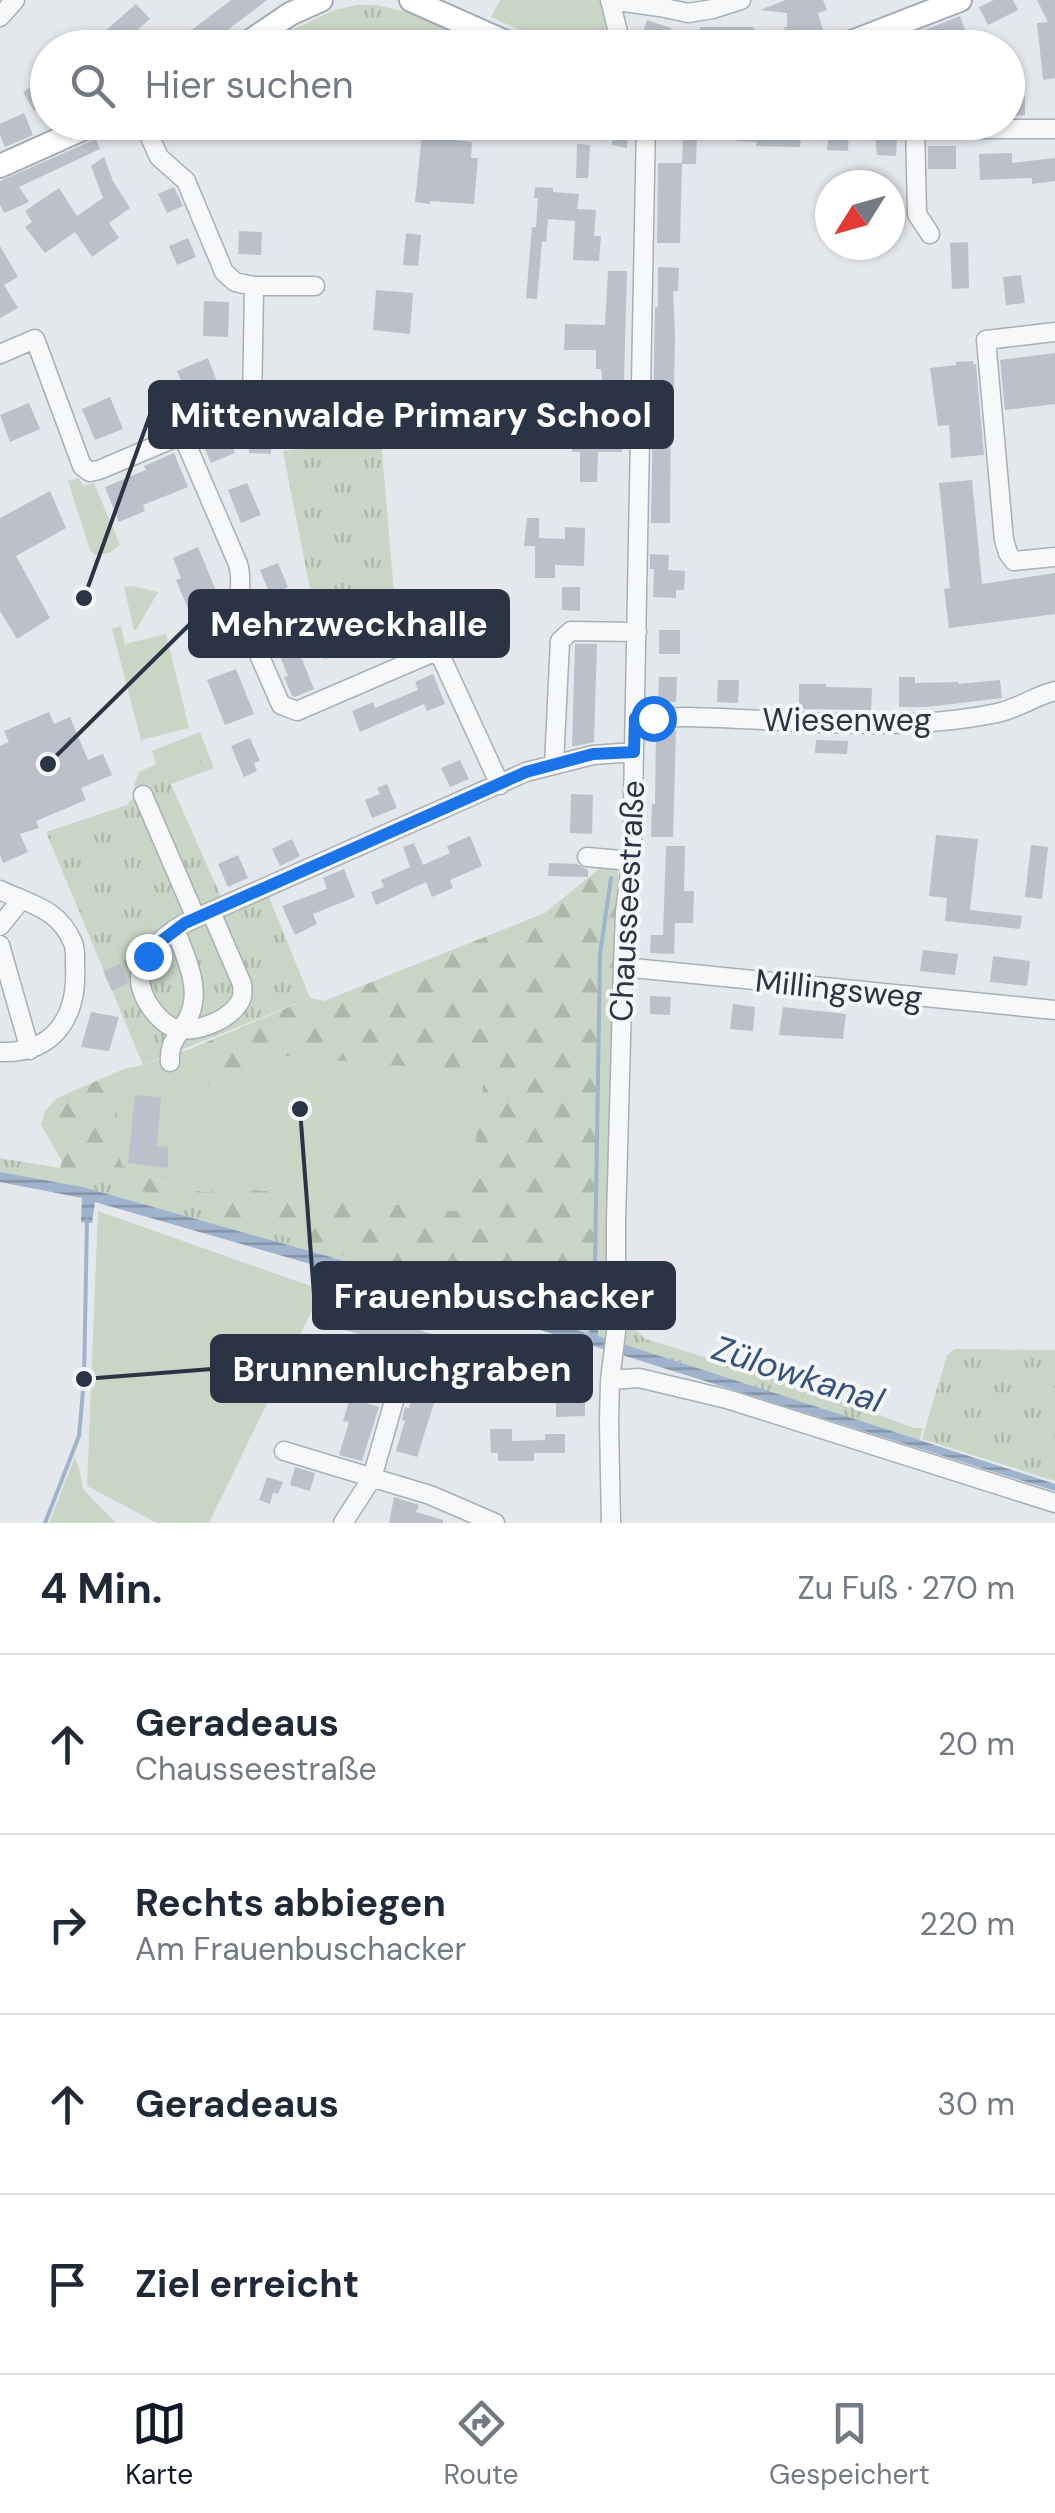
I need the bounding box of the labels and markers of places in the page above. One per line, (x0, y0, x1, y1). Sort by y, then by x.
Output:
callout: Mittenwalde Primary School (150, 382, 672, 447)
callout: Mehrzweckhalle (190, 591, 508, 656)
callout: Frauenbuschacker (314, 1263, 674, 1328)
callout: Brunnenluchgraben (212, 1336, 591, 1401)

